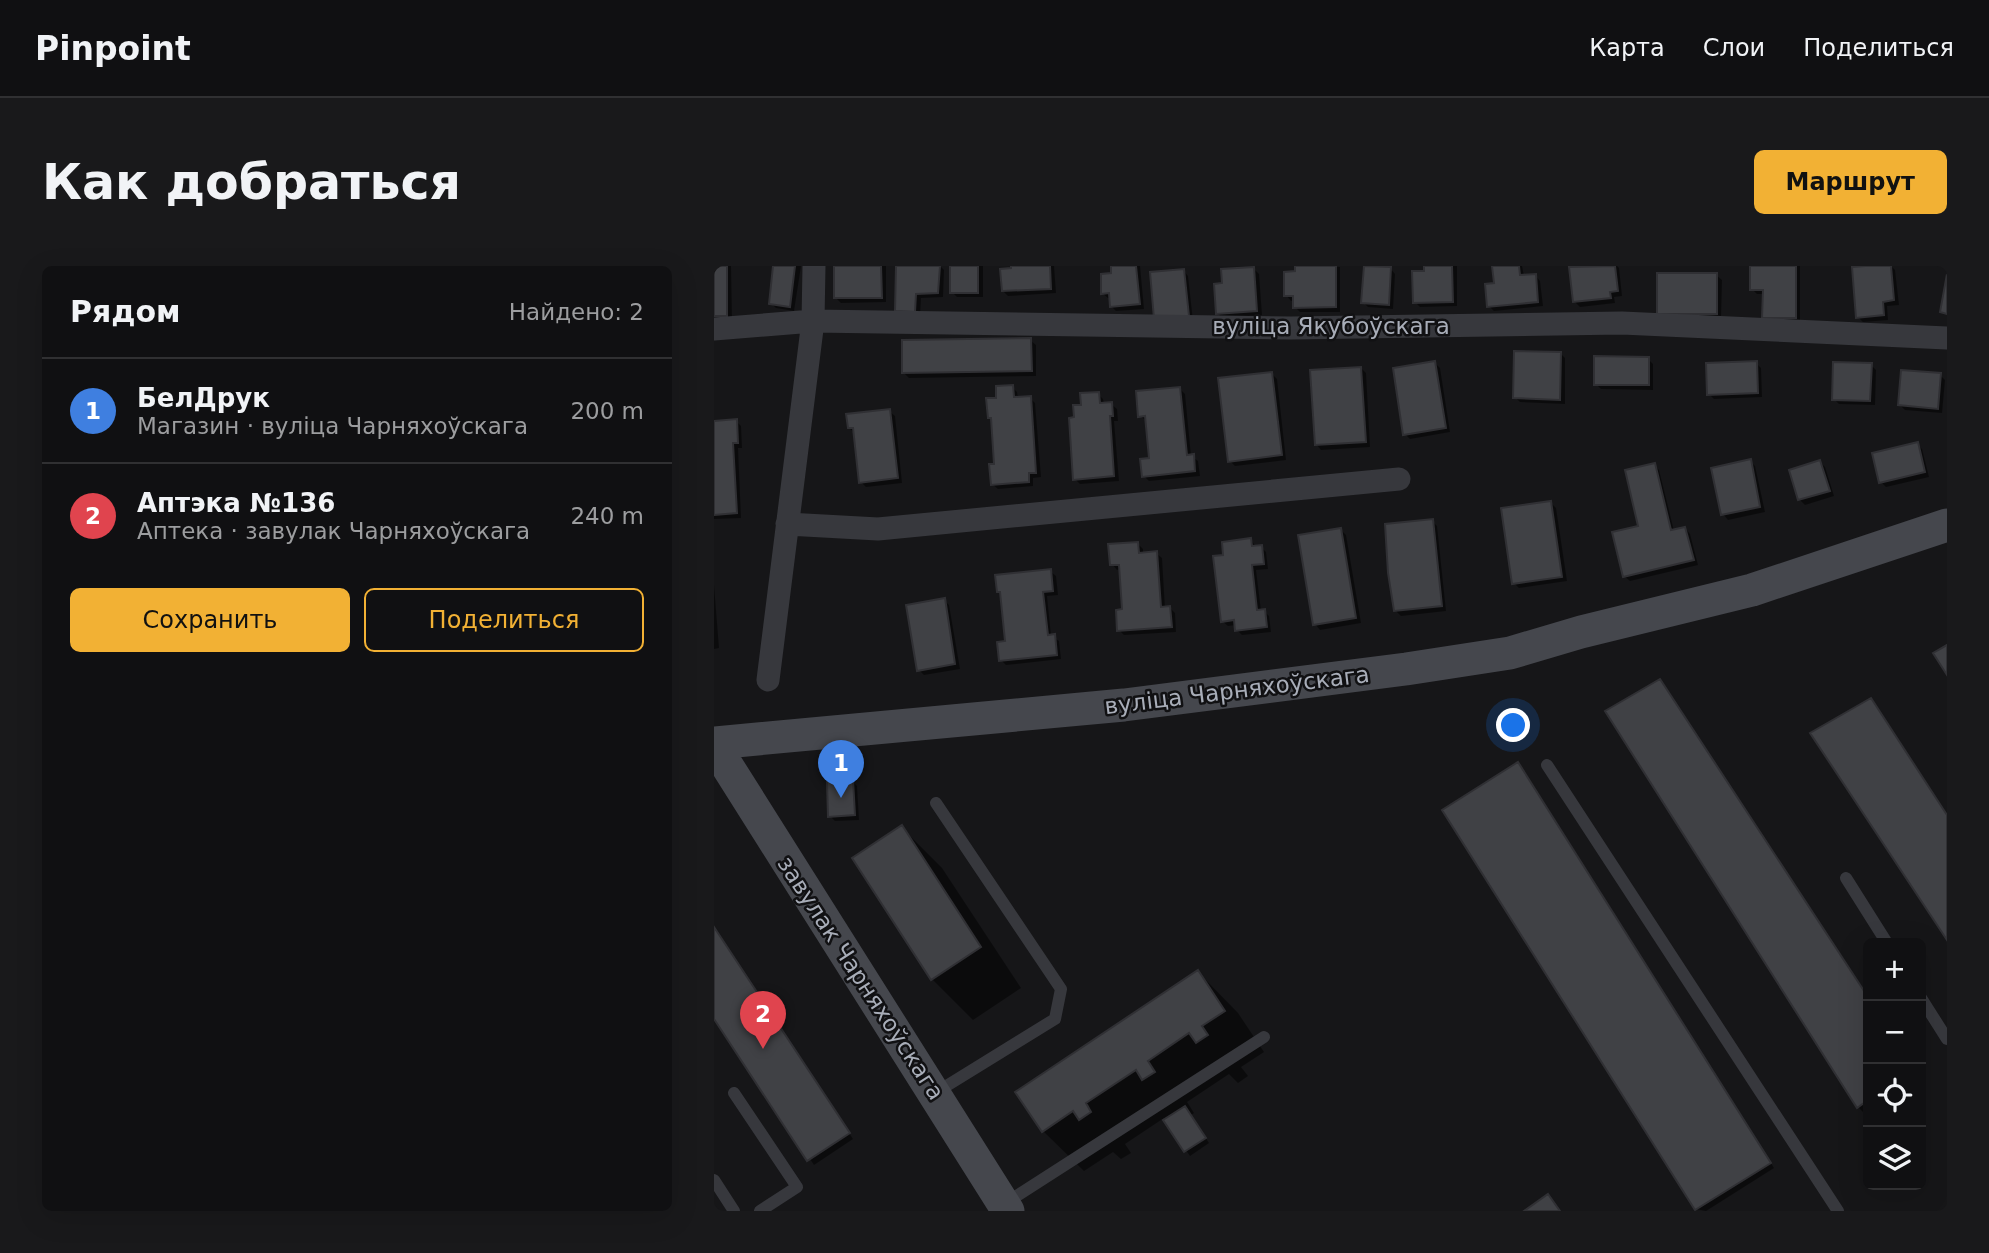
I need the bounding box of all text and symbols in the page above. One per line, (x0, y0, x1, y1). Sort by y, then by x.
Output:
text: Pinpoint (35, 29, 191, 68)
text: Карта (1589, 34, 1665, 62)
text: Слои (1703, 34, 1765, 62)
text: Поделиться (1803, 34, 1954, 62)
button: Маршрут (1754, 150, 1947, 214)
text: Как добраться (42, 154, 461, 211)
text: Рядом (70, 294, 181, 329)
text: Найдено: 2 (509, 299, 644, 325)
street label: вуліца Якубоўскага (1212, 313, 1450, 339)
text: БелДрук (137, 383, 270, 413)
text: 1 (85, 398, 101, 424)
text: 200 m (570, 398, 644, 424)
text: Магазин · вуліца Чарняхоўскага (137, 413, 528, 439)
text: Аптэка №136 (137, 488, 335, 518)
text: 2 (85, 503, 101, 529)
text: 240 m (570, 503, 644, 529)
text: Аптека · завулак Чарняхоўскага (137, 518, 530, 544)
button: Сохранить (70, 588, 350, 652)
button: Поделиться (364, 588, 644, 652)
street label: вуліца Чарняхоўскага (1103, 661, 1371, 719)
your location (1496, 708, 1530, 742)
pin: 1 (818, 740, 864, 798)
street label: завулак Чарняхоўскага (773, 851, 949, 1105)
map controls (1863, 938, 1926, 1190)
button: + (1863, 938, 1926, 1001)
pin: 2 (740, 991, 786, 1049)
button: − (1863, 1001, 1926, 1064)
button: locate (1863, 1064, 1926, 1127)
button: layers (1863, 1127, 1926, 1190)

